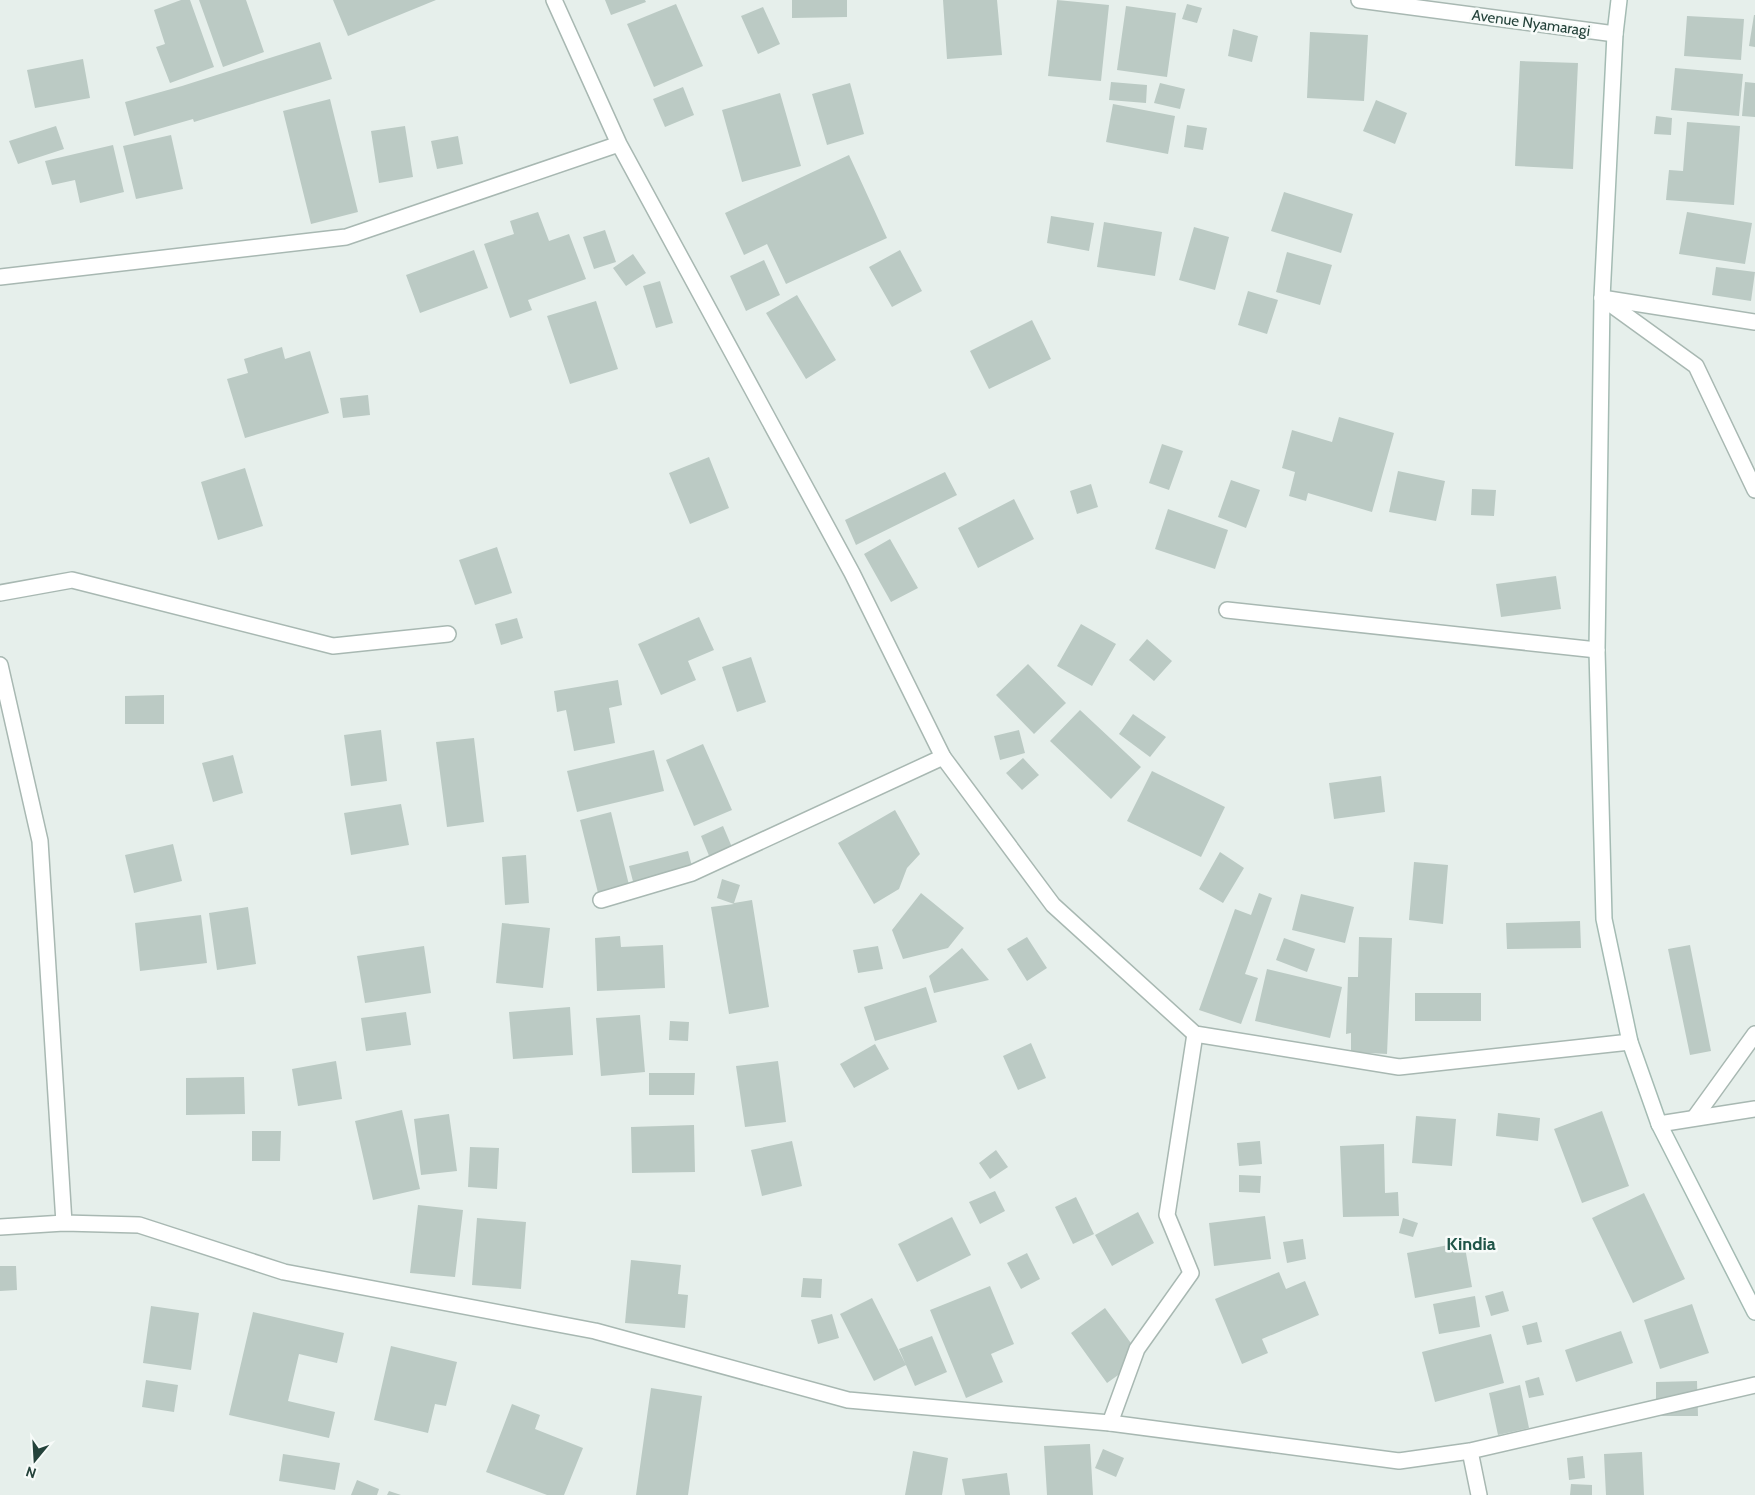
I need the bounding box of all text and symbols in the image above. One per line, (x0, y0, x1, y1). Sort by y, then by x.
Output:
street label: Avenue Nyamaragi (1471, 6, 1591, 40)
district label: Kindia (1446, 1233, 1496, 1255)
north arrow (10, 1435, 60, 1485)
text: N (23, 1462, 38, 1482)

